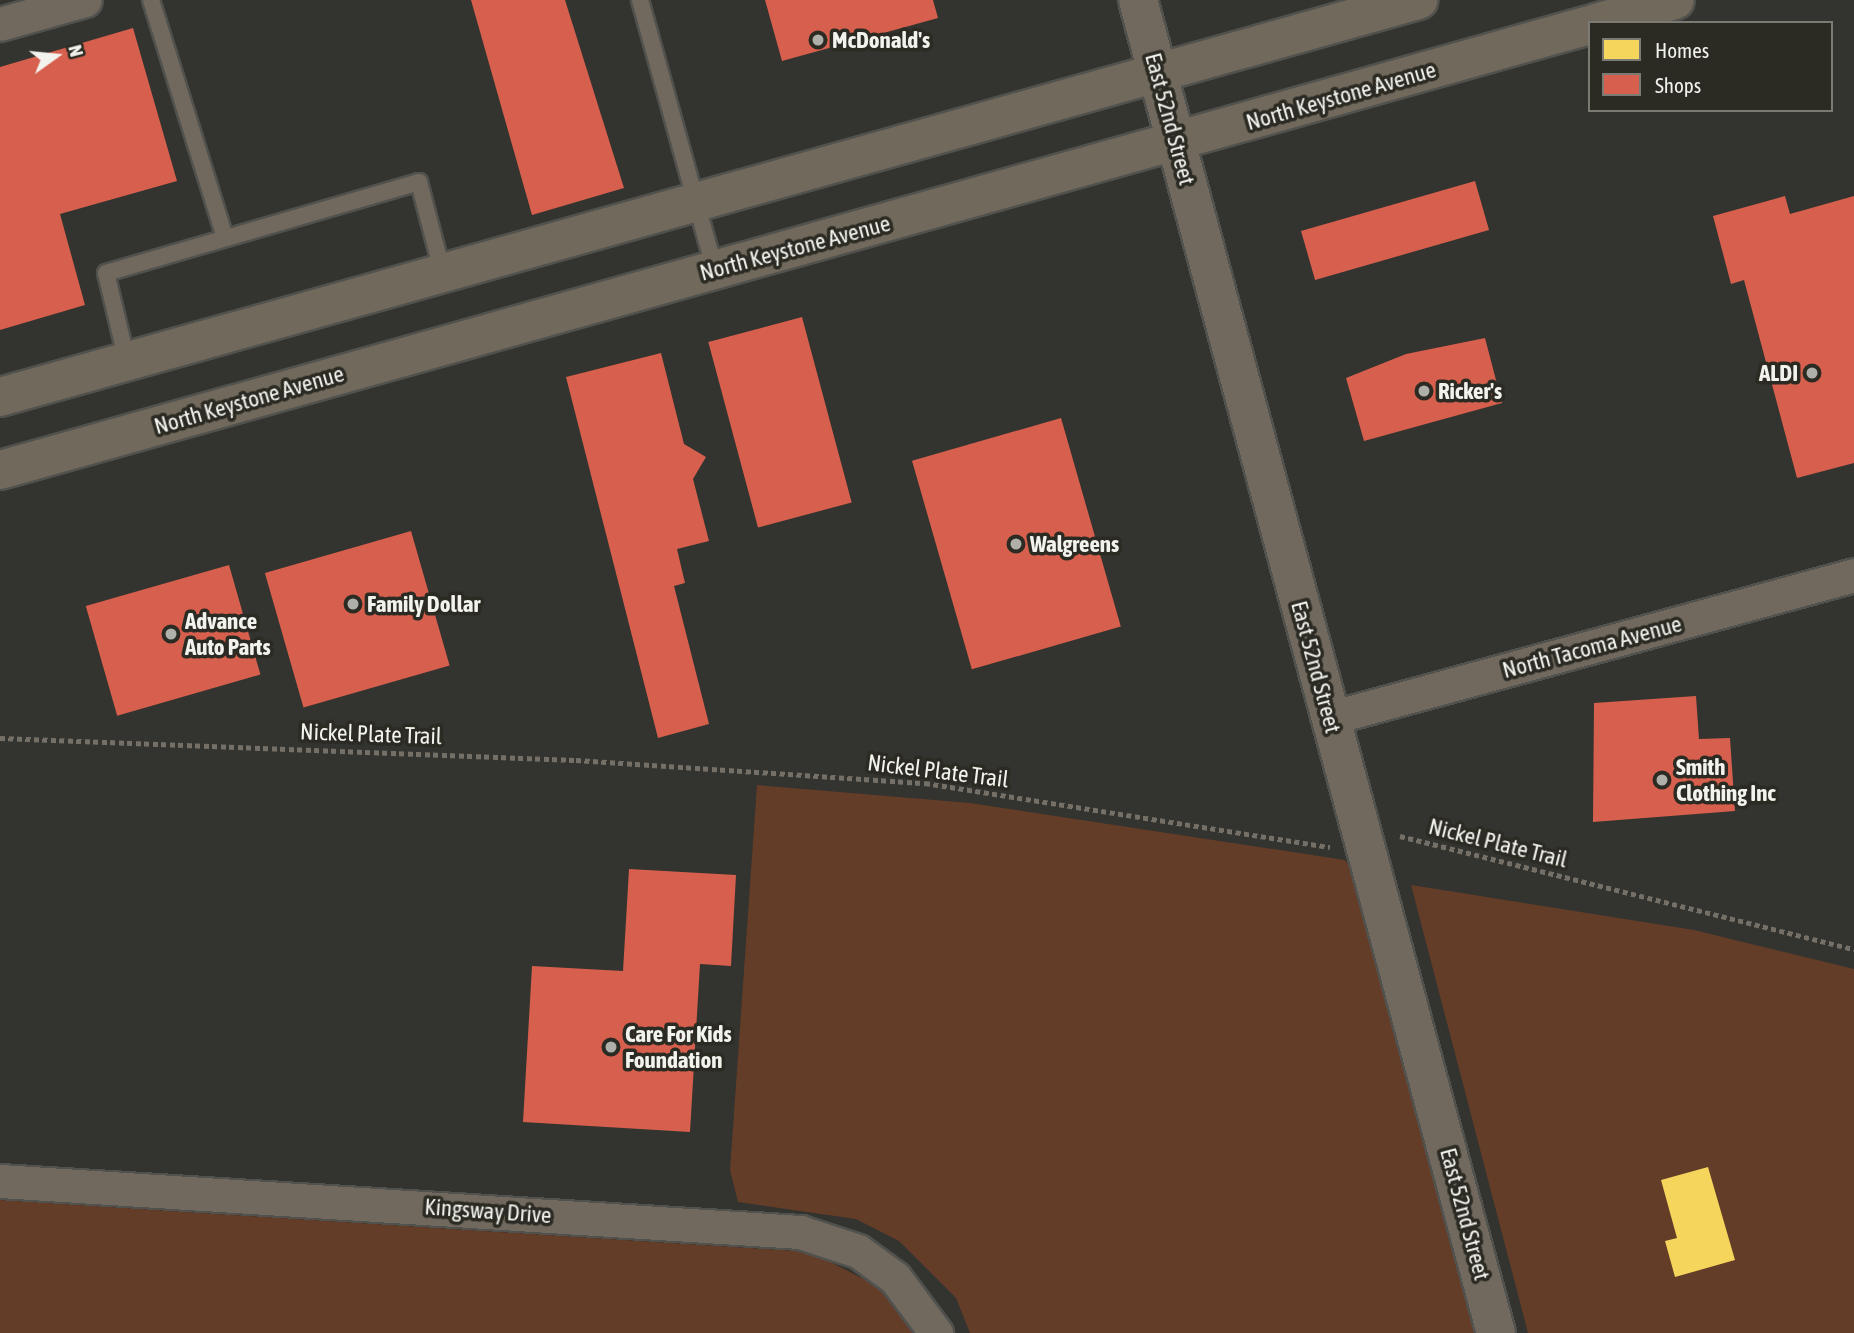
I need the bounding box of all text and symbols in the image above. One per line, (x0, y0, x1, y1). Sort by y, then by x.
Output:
north arrow (21, 21, 91, 91)
legend (1588, 21, 1833, 112)
place label: McDonald's (832, 26, 930, 54)
marker: McDonald's (810, 32, 826, 48)
text: Homes (1655, 38, 1709, 62)
text: N (64, 42, 88, 59)
street label: East 52nd Street (1139, 50, 1201, 188)
street label: North Keystone Avenue (1243, 56, 1439, 136)
text: Shops (1655, 73, 1701, 97)
street label: North Keystone Avenue (697, 209, 893, 287)
place label: ALDI (1759, 359, 1798, 387)
street label: North Keystone Avenue (151, 360, 347, 440)
marker: ALDI (1804, 365, 1820, 381)
place label: Ricker's (1438, 377, 1502, 405)
marker: Ricker's (1416, 383, 1432, 399)
place label: Walgreens (1030, 530, 1119, 558)
marker: Walgreens (1008, 536, 1024, 552)
place label: Family Dollar (367, 590, 480, 618)
marker: Family Dollar (345, 596, 361, 612)
street label: East 52nd Street (1285, 598, 1347, 736)
place label: Advance Auto Parts (185, 607, 271, 661)
street label: North Tacoma Avenue (1499, 610, 1685, 684)
marker: Advance Auto Parts (163, 626, 179, 642)
street label: Nickel Plate Trail (300, 718, 442, 750)
street label: Nickel Plate Trail (866, 749, 1010, 793)
place label: Smith Clothing Inc (1676, 753, 1776, 807)
marker: Smith Clothing Inc (1654, 772, 1670, 788)
street label: Nickel Plate Trail (1426, 812, 1570, 874)
place label: Care For Kids Foundation (625, 1020, 732, 1074)
marker: Care For Kids Foundation (603, 1039, 619, 1055)
street label: East 52nd Street (1434, 1145, 1496, 1283)
street label: Kingsway Drive (424, 1193, 552, 1229)

